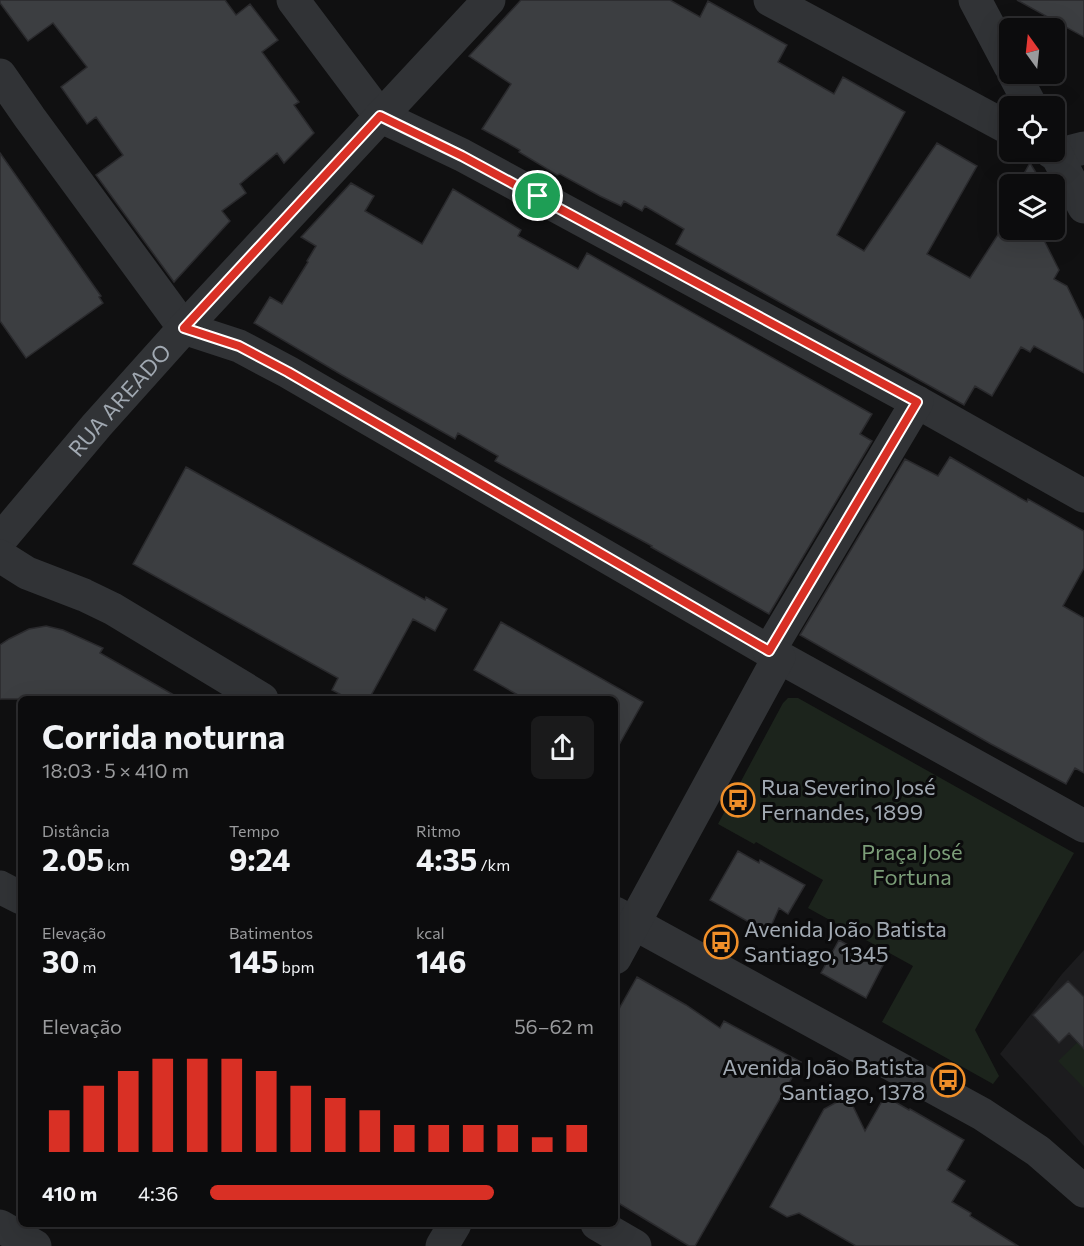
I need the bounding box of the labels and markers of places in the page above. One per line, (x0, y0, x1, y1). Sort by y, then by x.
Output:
pin (512, 170, 563, 221)
place label: Rua Severino José Fernandes, 1899 (761, 773, 936, 825)
bus stop icon: Rua Severino José Fernandes, 1899 (720, 782, 756, 818)
place label: Avenida João Batista Santiago, 1345 (744, 915, 947, 967)
bus stop icon: Avenida João Batista Santiago, 1345 (703, 924, 739, 960)
place label: Avenida João Batista Santiago, 1378 (722, 1053, 925, 1105)
bus stop icon: Avenida João Batista Santiago, 1378 (930, 1062, 966, 1098)

